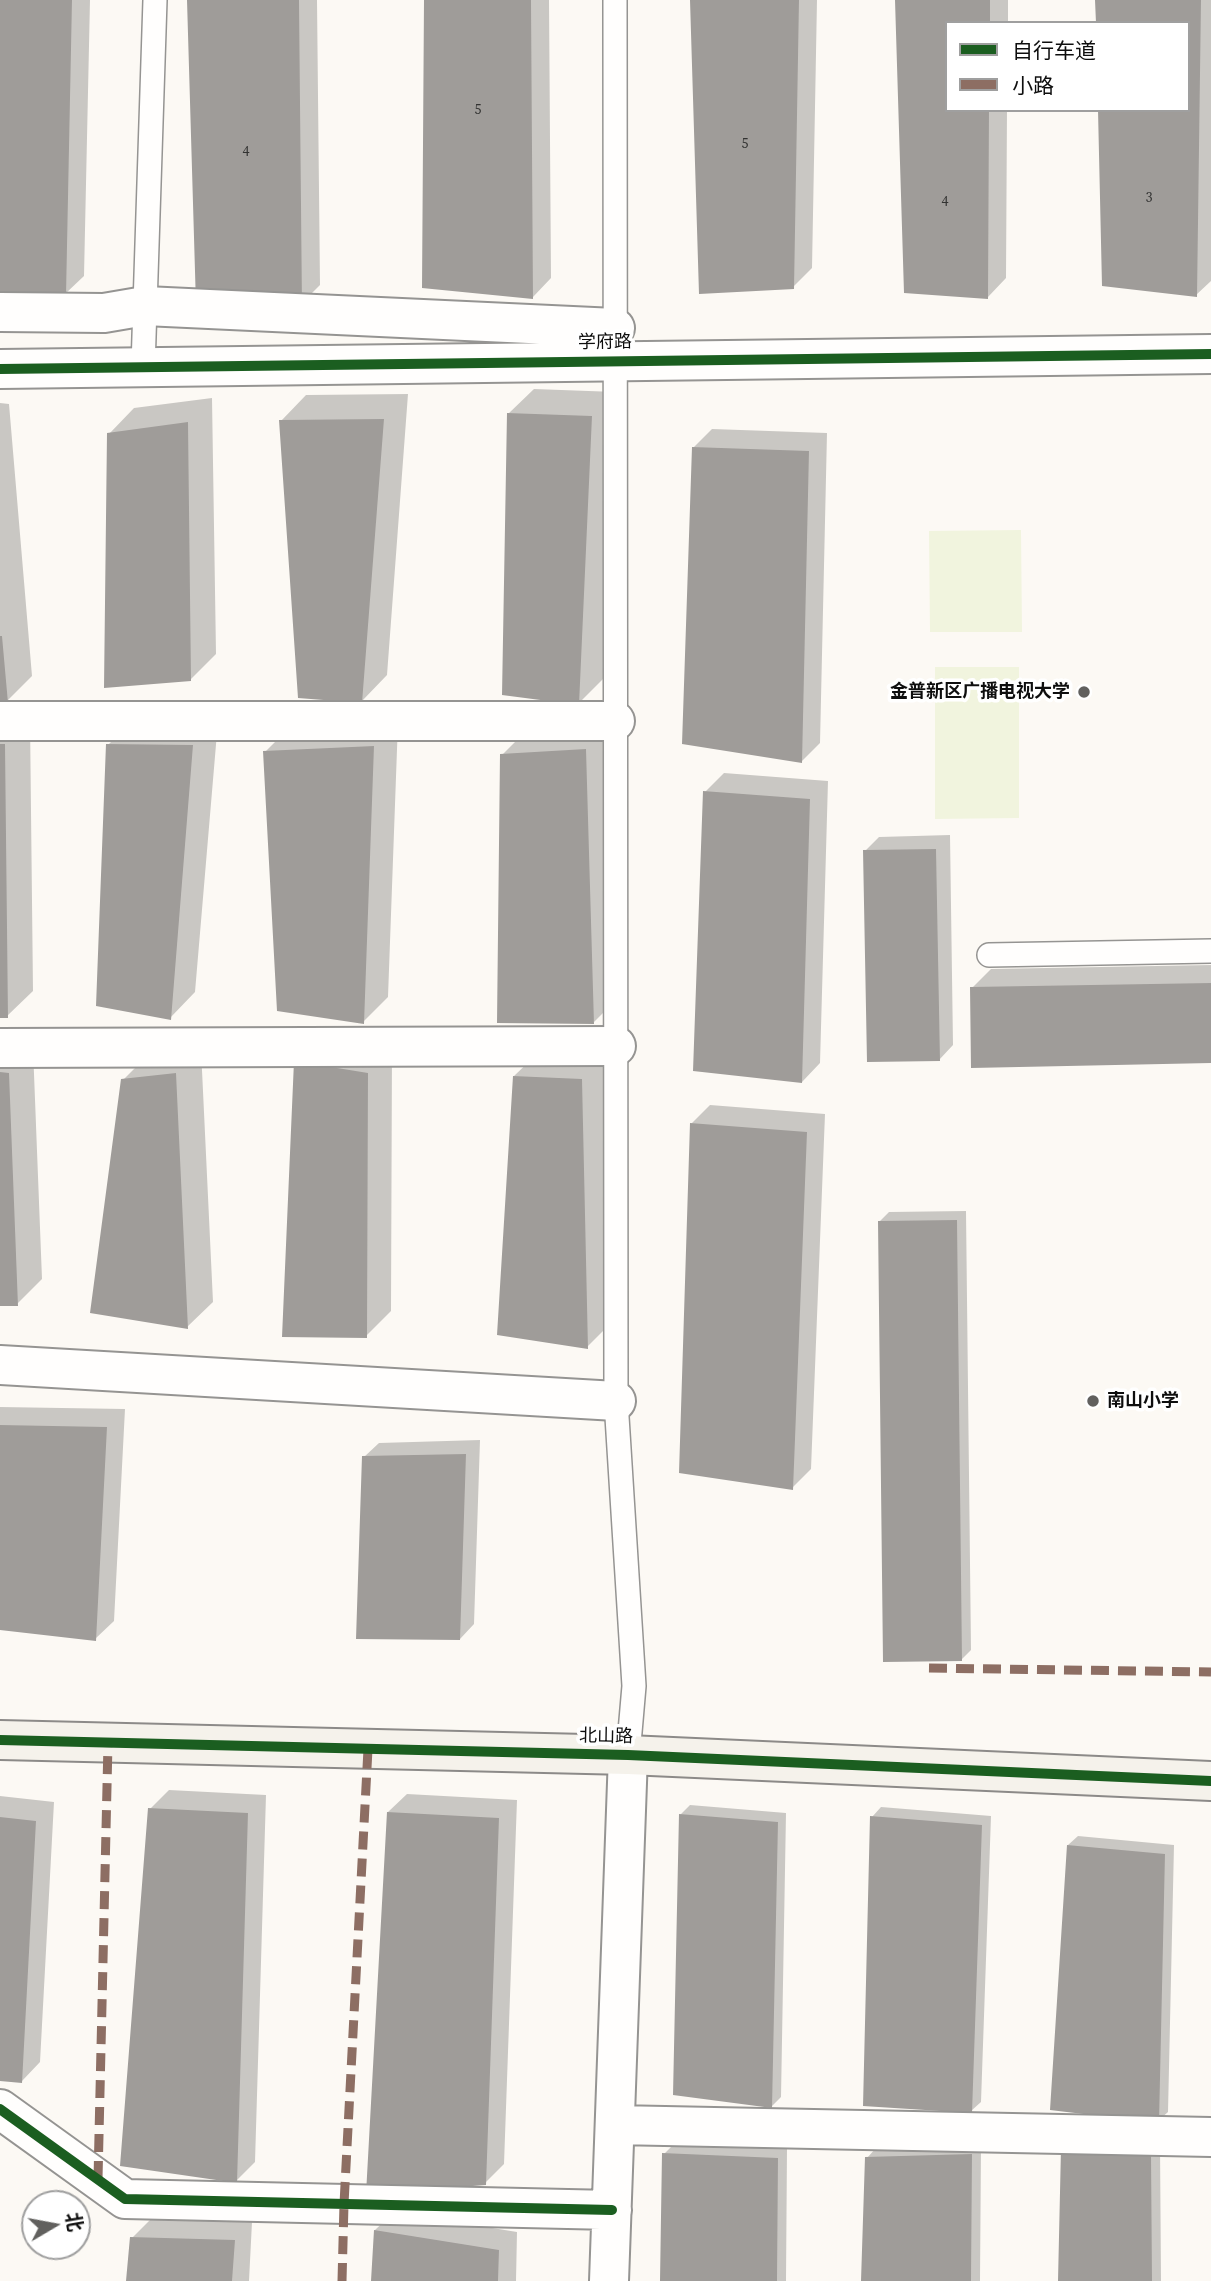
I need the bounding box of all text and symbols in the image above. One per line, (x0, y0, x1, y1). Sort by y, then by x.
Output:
legend (945, 21, 1190, 112)
text: 自行车道 (1012, 36, 1096, 65)
text: 小路 (1012, 71, 1054, 100)
house number: 5 (475, 102, 481, 118)
house number: 5 (742, 136, 748, 152)
house number: 4 (243, 144, 249, 160)
house number: 3 (1146, 190, 1152, 206)
house number: 4 (942, 194, 948, 210)
street label: 学府路 (578, 332, 632, 354)
place label: 金普新区广播电视大学 (890, 681, 1070, 703)
marker: 金普新区广播电视大学 (1076, 684, 1092, 700)
place label: 南山小学 (1107, 1390, 1179, 1412)
marker: 南山小学 (1085, 1393, 1101, 1409)
street label: 北山路 (579, 1726, 633, 1748)
north arrow (21, 2190, 91, 2260)
text: 北 (60, 2210, 89, 2233)

